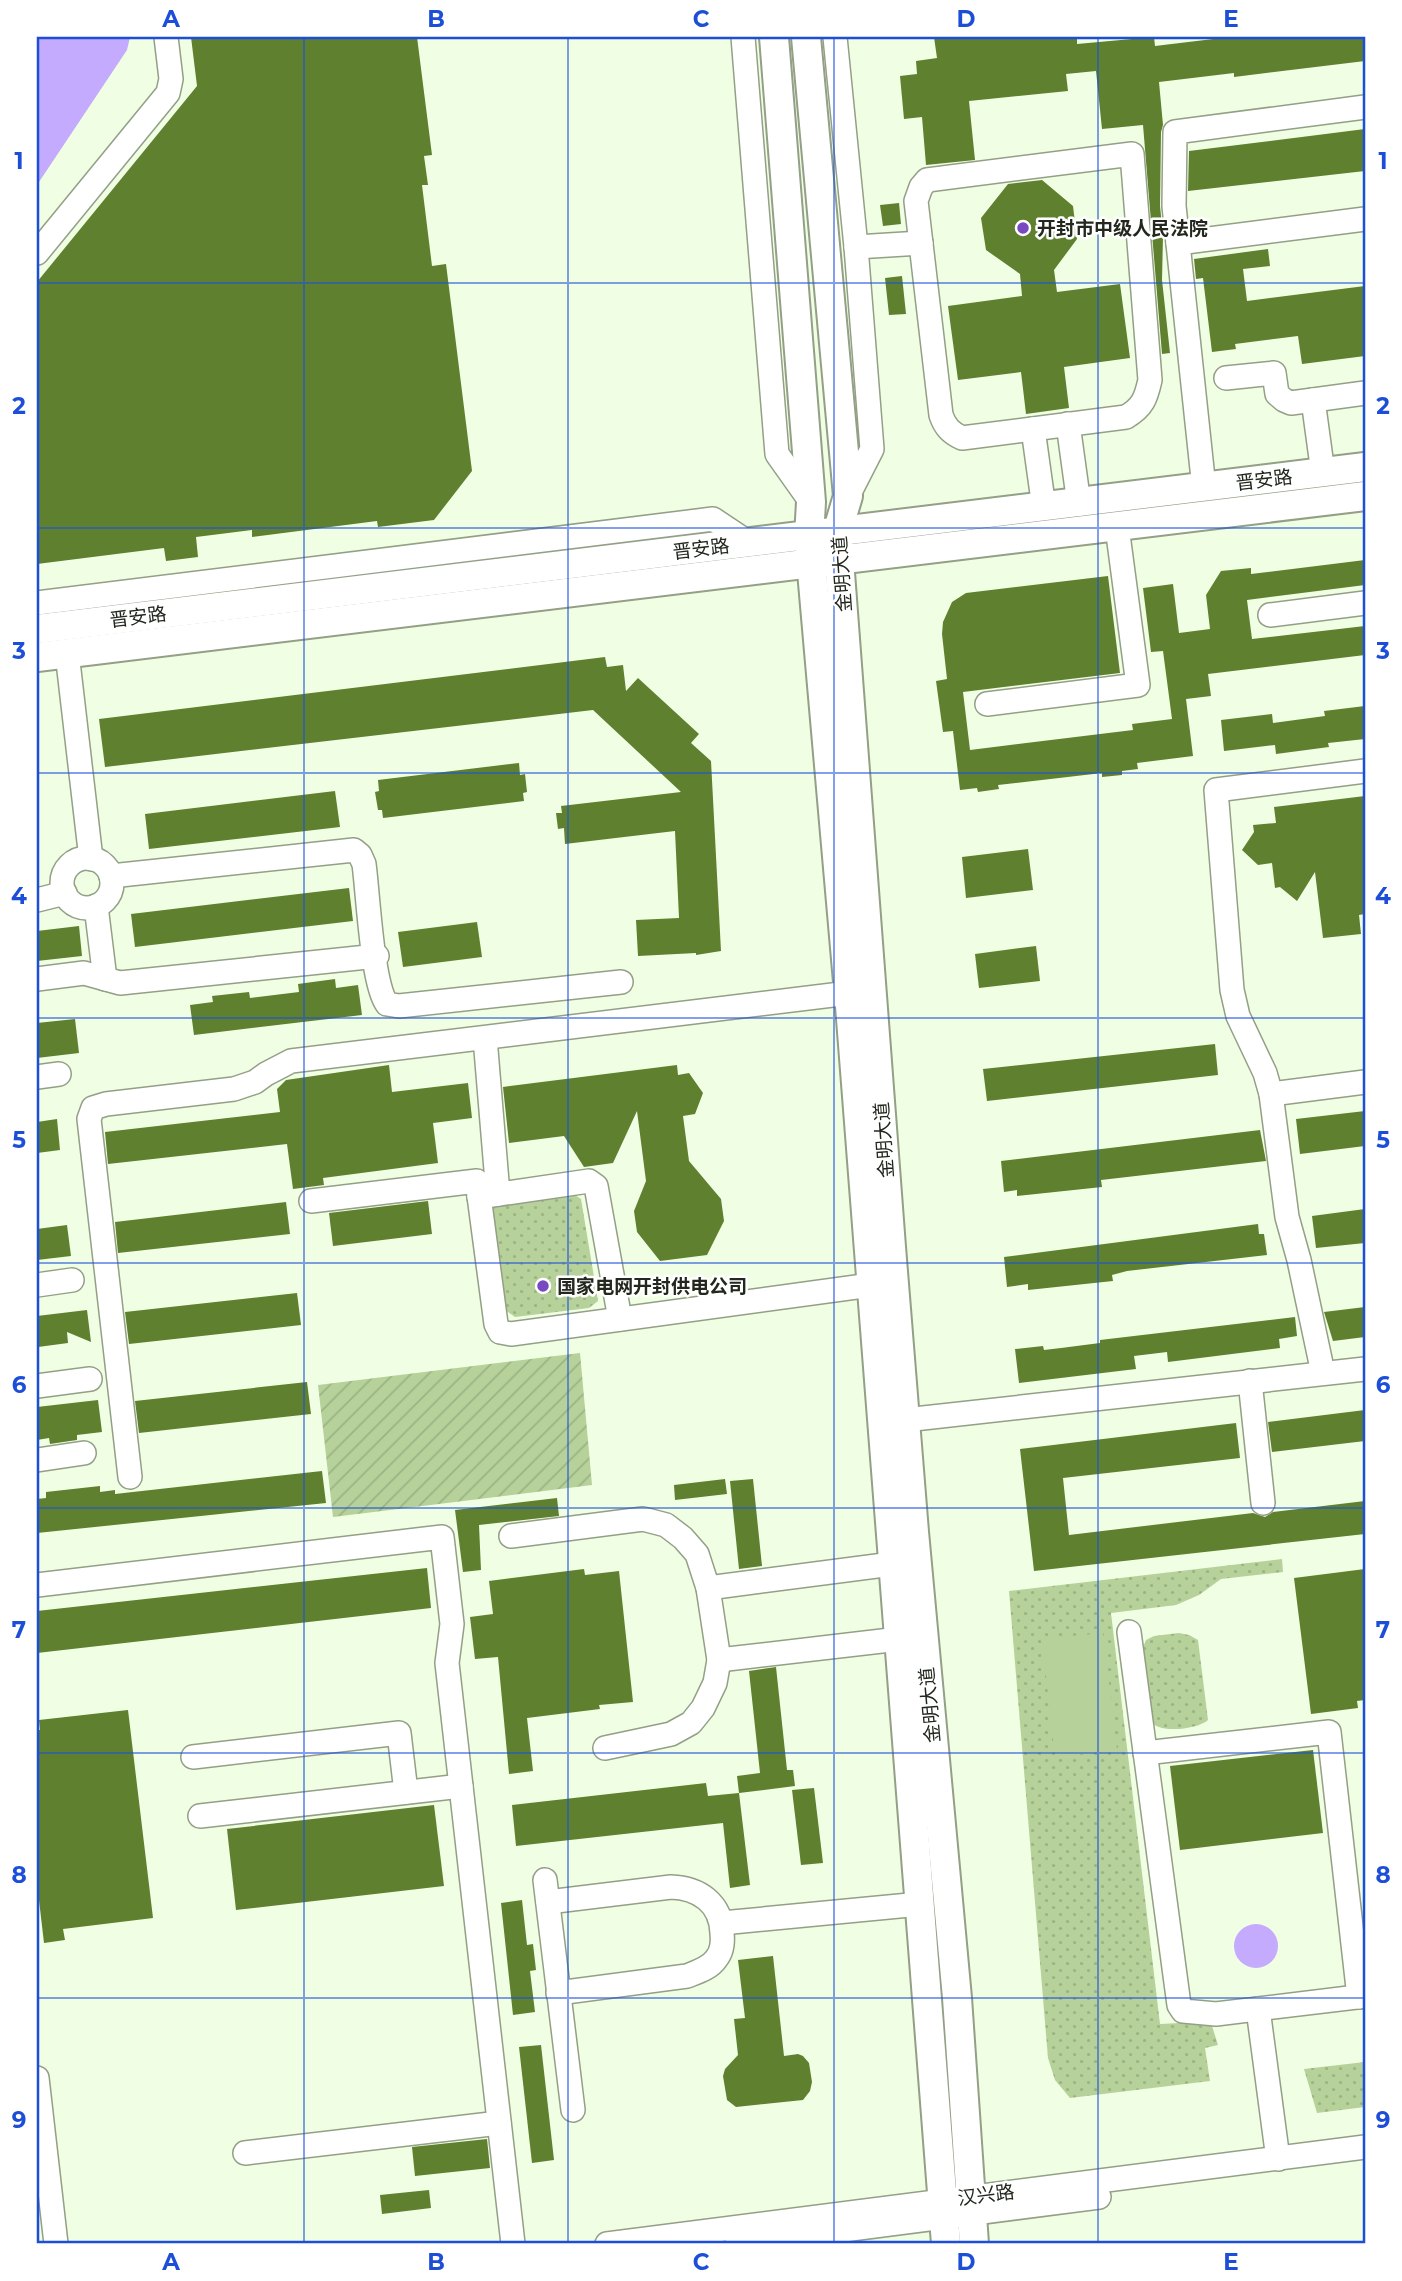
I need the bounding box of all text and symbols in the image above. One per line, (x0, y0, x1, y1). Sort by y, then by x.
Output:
text: A (161, 5, 180, 33)
text: B (427, 5, 445, 33)
text: C (693, 5, 710, 33)
text: D (957, 5, 976, 33)
text: E (1223, 5, 1239, 33)
text: 1 (14, 147, 24, 175)
text: 1 (1378, 147, 1388, 175)
place label: 开封市中级人民法院 (1037, 217, 1208, 240)
marker: 开封市中级人民法院 (1015, 220, 1031, 236)
text: 2 (12, 392, 26, 420)
text: 2 (1376, 392, 1390, 420)
street label: 晋安路 (1234, 465, 1294, 495)
street label: 晋安路 (671, 534, 731, 564)
street label: 金明大道 (828, 535, 856, 613)
street label: 晋安路 (108, 602, 168, 632)
text: 3 (11, 637, 26, 665)
text: 3 (1375, 637, 1390, 665)
text: 4 (11, 882, 27, 910)
text: 4 (1375, 882, 1391, 910)
street label: 金明大道 (870, 1101, 898, 1179)
text: 5 (12, 1126, 26, 1154)
text: 5 (1376, 1126, 1390, 1154)
place label: 国家电网开封供电公司 (557, 1275, 747, 1298)
marker: 国家电网开封供电公司 (535, 1278, 551, 1294)
text: 6 (12, 1371, 27, 1399)
text: 6 (1376, 1371, 1391, 1399)
text: 7 (12, 1616, 26, 1644)
text: 7 (1376, 1616, 1390, 1644)
street label: 金明大道 (915, 1666, 945, 1744)
text: 8 (11, 1861, 27, 1889)
text: 8 (1375, 1861, 1391, 1889)
text: 9 (12, 2106, 26, 2134)
text: 9 (1376, 2106, 1390, 2134)
street label: 汉兴路 (956, 2180, 1016, 2210)
text: A (161, 2248, 180, 2276)
text: B (427, 2248, 445, 2276)
text: C (693, 2248, 710, 2276)
text: D (957, 2248, 976, 2276)
text: E (1223, 2248, 1239, 2276)

